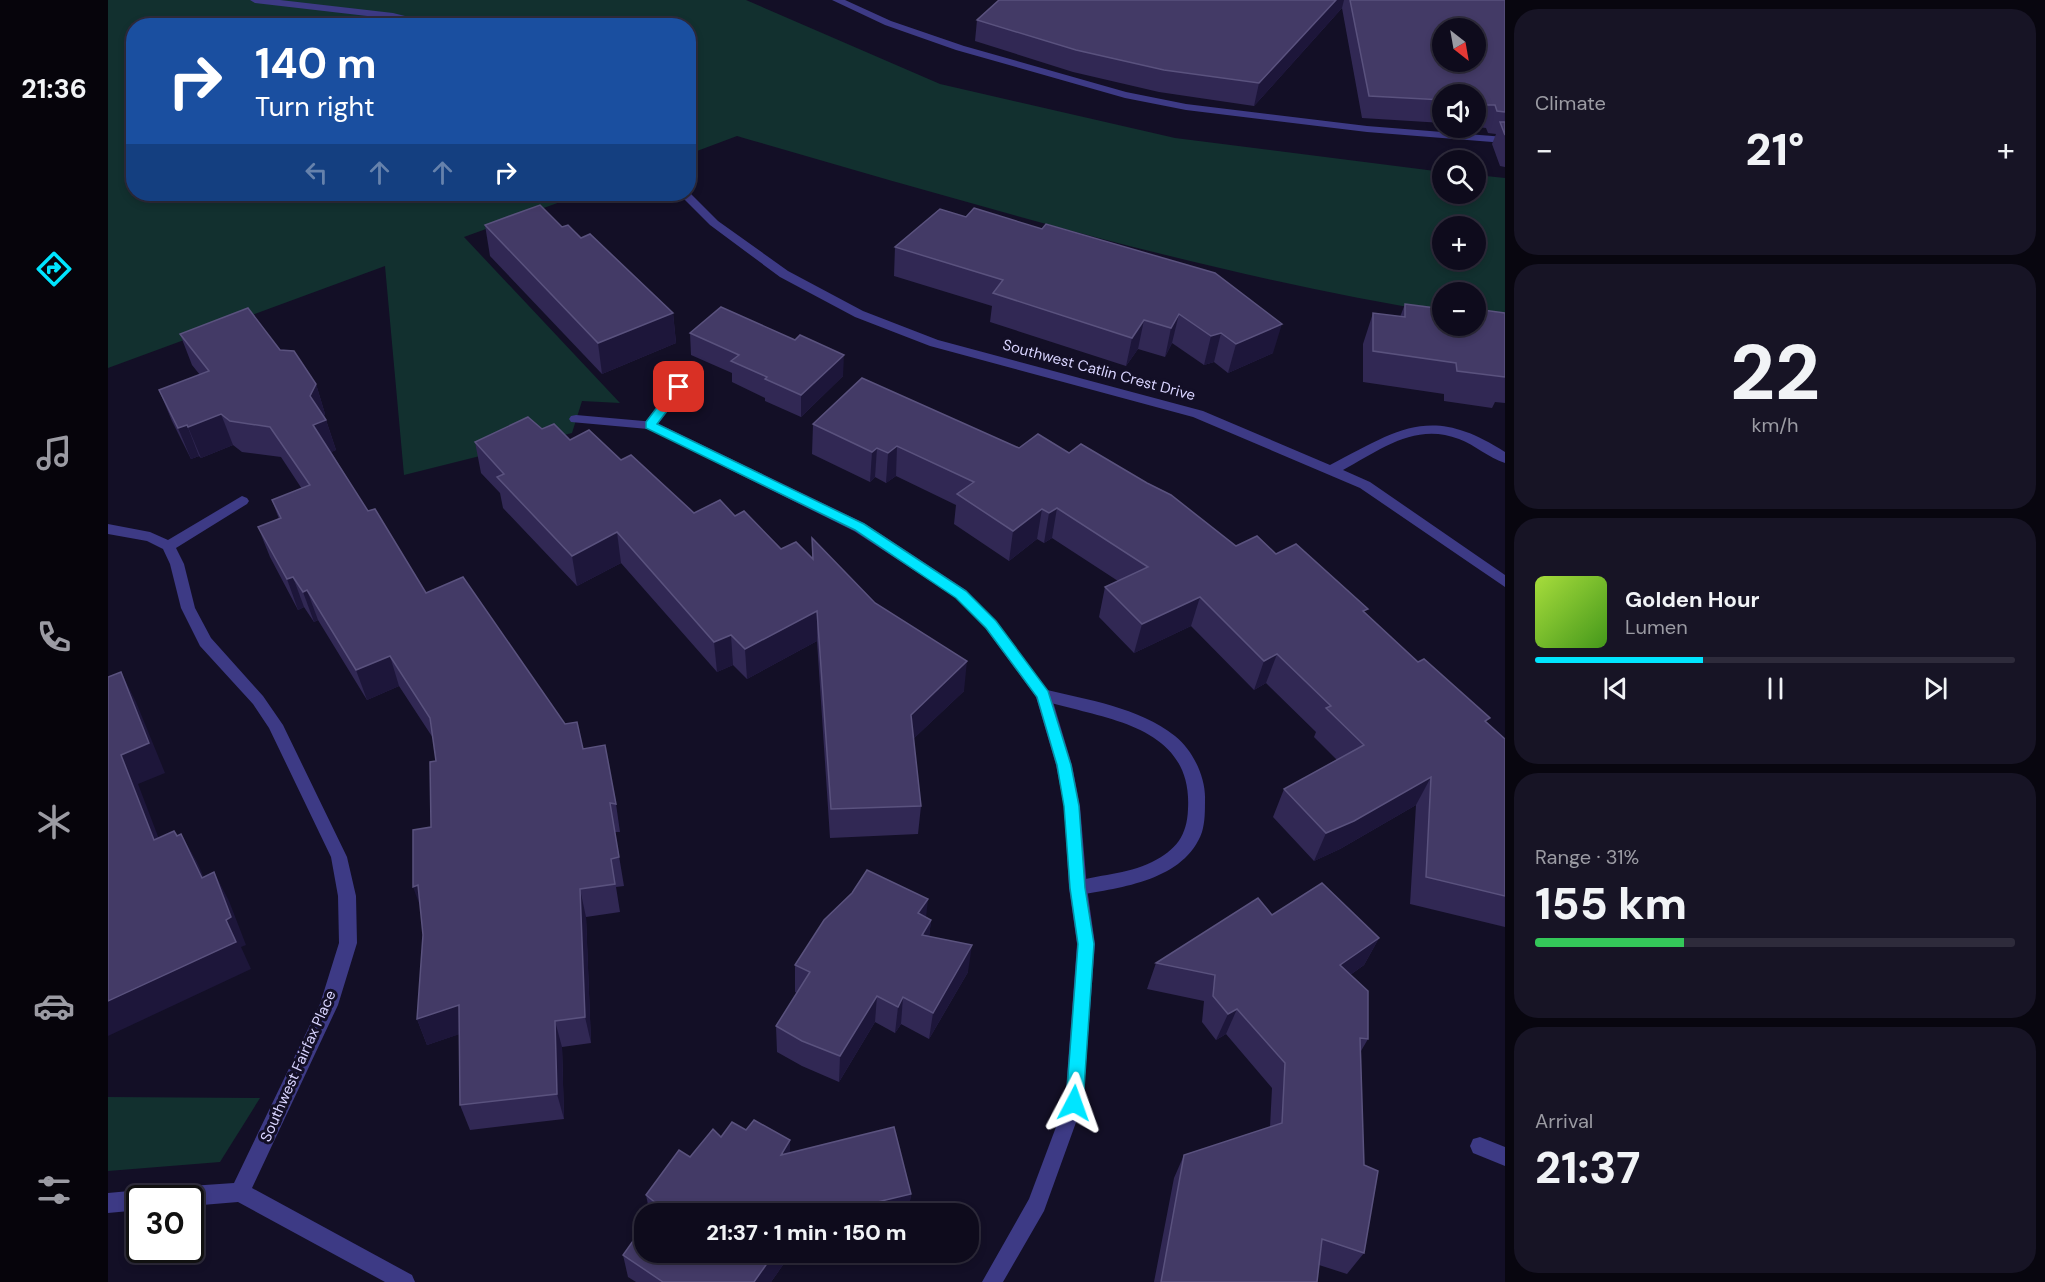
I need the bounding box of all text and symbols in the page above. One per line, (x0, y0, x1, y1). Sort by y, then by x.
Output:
north arrow (1432, 18, 1486, 72)
map controls (1432, 18, 1486, 336)
text: 140 m (255, 36, 377, 91)
icon: right (156, 42, 234, 120)
text: 21:36 (21, 71, 87, 106)
button: sound (1432, 84, 1486, 138)
text: Turn right (255, 89, 375, 124)
text: Climate (1535, 90, 1606, 116)
text: 21° (1745, 120, 1805, 179)
text: − (1535, 128, 1553, 171)
text: + (1997, 128, 2015, 171)
button: search (1432, 150, 1486, 204)
icon: left (300, 156, 333, 189)
icon: ahead (363, 156, 396, 189)
icon: ahead (426, 156, 459, 189)
icon: right (489, 156, 522, 189)
button: + (1432, 216, 1486, 270)
icon: directions (33, 248, 75, 290)
button: − (1432, 282, 1486, 336)
text: 22 (1730, 322, 1820, 423)
street label: Southwest Catlin Crest Drive (1000, 335, 1198, 405)
pin (653, 361, 704, 412)
icon: arrive (662, 370, 695, 403)
text: km/h (1751, 412, 1799, 438)
icon: music (33, 432, 75, 474)
text: Golden Hour (1625, 585, 1760, 614)
text: Lumen (1625, 614, 1688, 640)
icon: phone (33, 616, 75, 658)
icon: previous (1599, 672, 1632, 705)
icon: pause (1759, 672, 1792, 705)
icon: next (1919, 672, 1952, 705)
icon: climate (33, 801, 75, 843)
text: Range · 31% (1535, 844, 1639, 870)
text: 155 km (1535, 874, 1687, 933)
icon: car (33, 985, 75, 1027)
street label: Southwest Fairfax Place (256, 987, 340, 1145)
position arrow (1042, 1071, 1106, 1135)
text: Arrival (1535, 1108, 1593, 1134)
text: 21:37 (1535, 1138, 1640, 1197)
icon: filters (33, 1169, 75, 1211)
speed limit sign: 30 (126, 1185, 204, 1263)
text: 21:37 · 1 min · 150 m (706, 1218, 907, 1247)

